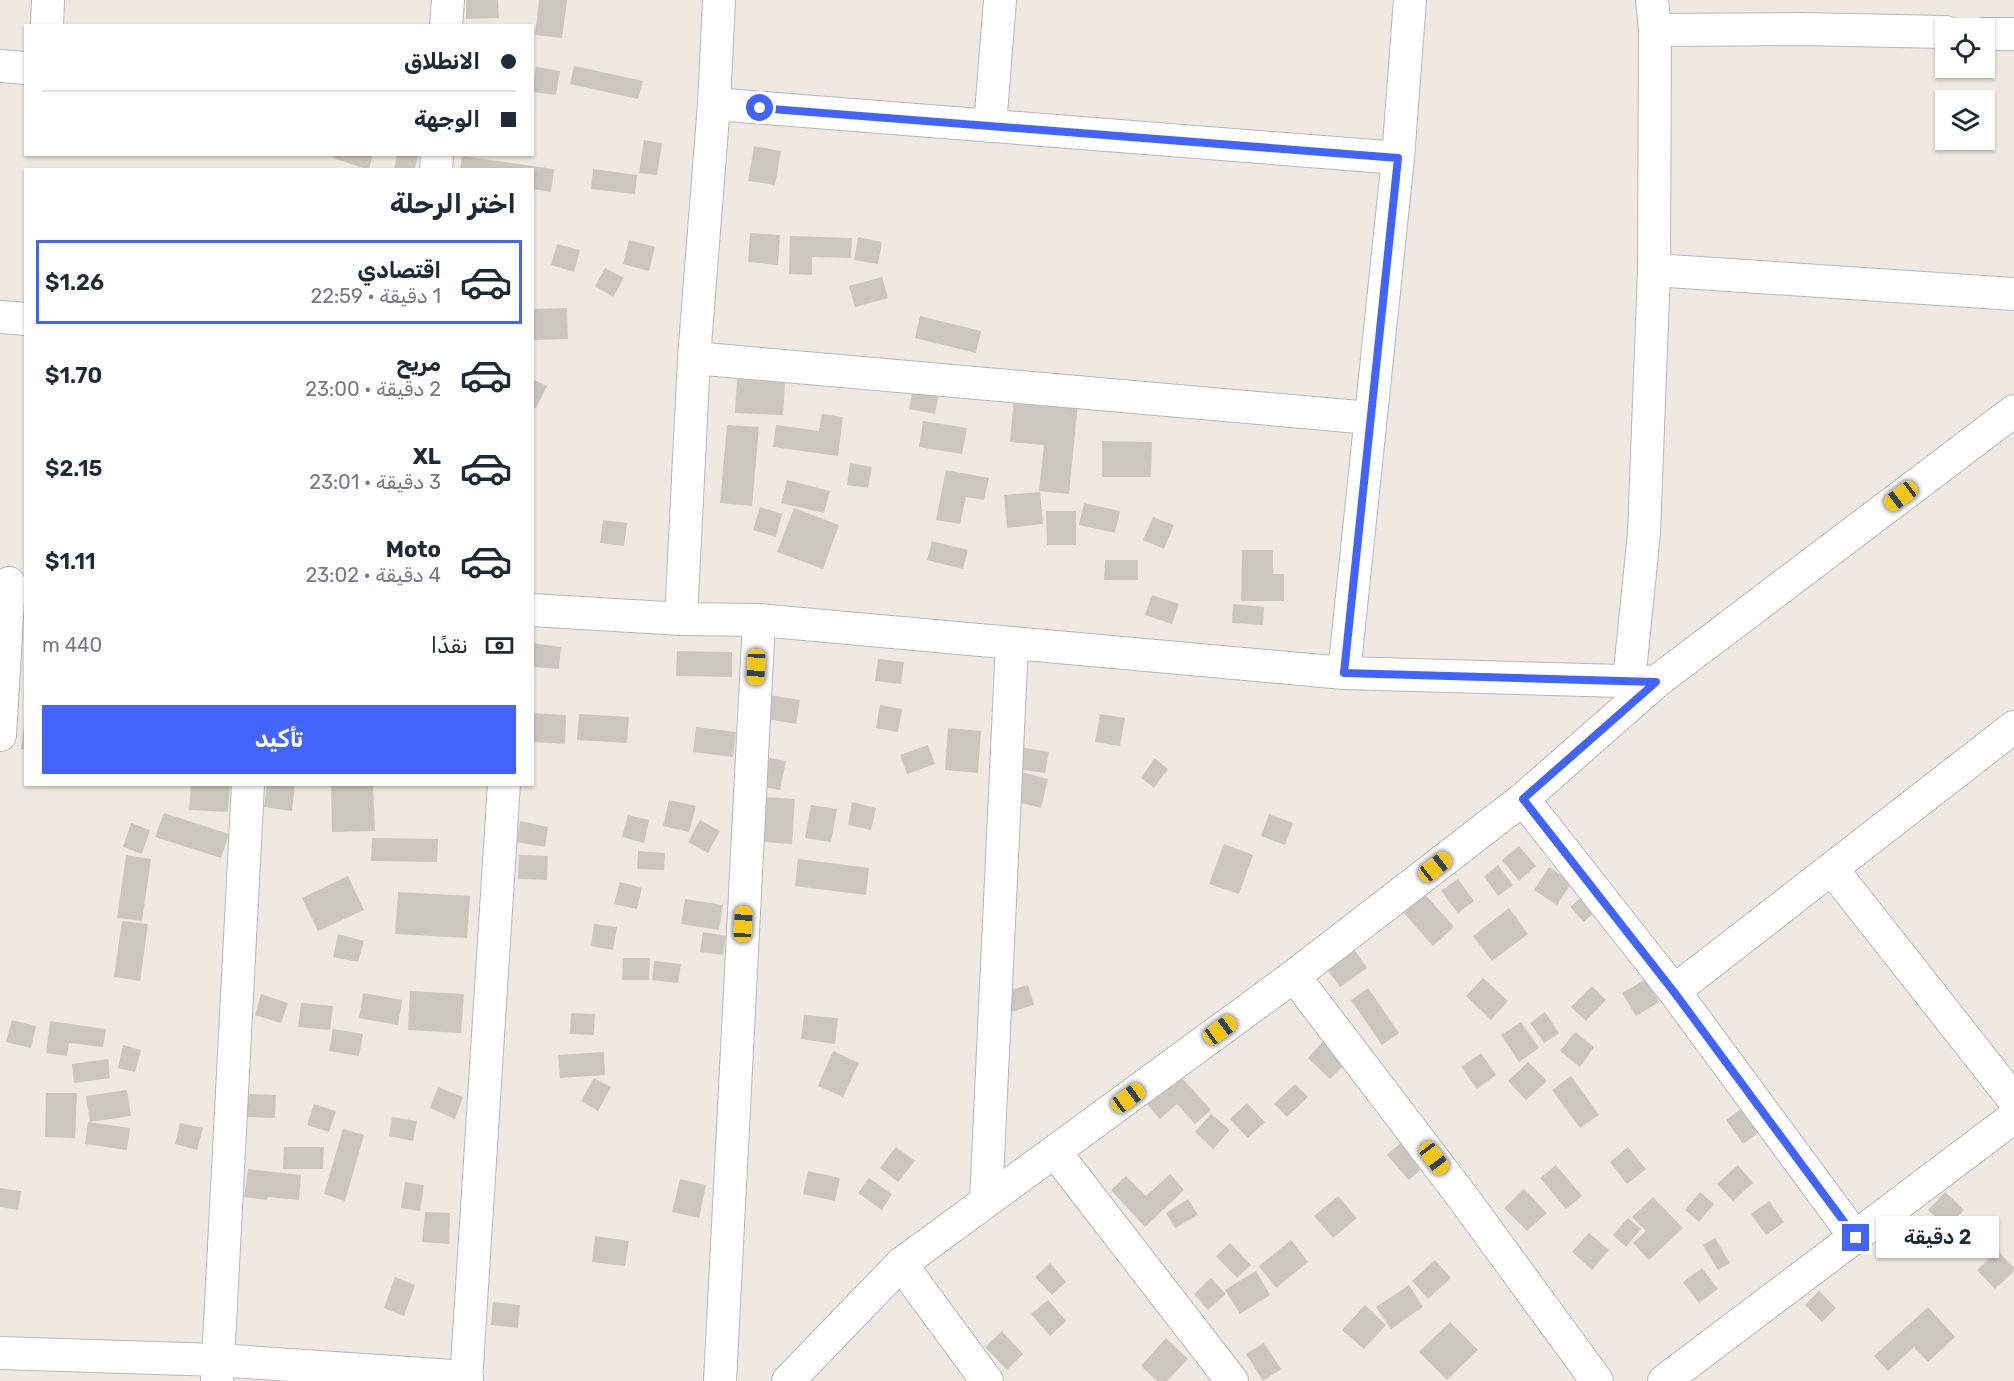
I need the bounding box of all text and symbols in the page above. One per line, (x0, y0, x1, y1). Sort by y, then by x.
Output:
map controls (1935, 18, 1995, 150)
button: locate (1935, 18, 1995, 78)
text: الانطلاق (404, 48, 480, 75)
button: layers (1935, 90, 1995, 150)
route start (746, 94, 773, 121)
text: الوجهة (414, 106, 480, 133)
text: اختر الرحلة (390, 188, 516, 220)
icon: car (459, 255, 513, 309)
text: اقتصادي (358, 257, 441, 284)
text: $1.26 (45, 269, 104, 296)
text: 1 دقيقة · 22:59 (310, 284, 441, 308)
icon: car (459, 348, 513, 402)
text: مريح (396, 350, 441, 377)
text: $1.70 (45, 362, 102, 389)
text: 2 دقيقة · 23:00 (305, 377, 441, 401)
icon: car (459, 441, 513, 495)
text: XL (413, 443, 441, 470)
text: $2.15 (45, 455, 102, 482)
text: 3 دقيقة · 23:01 (309, 470, 441, 494)
car (1881, 478, 1921, 514)
icon: car (459, 534, 513, 588)
text: Moto (386, 536, 441, 563)
text: $1.11 (45, 548, 96, 575)
text: 4 دقيقة · 23:02 (306, 563, 441, 587)
icon: cash (483, 629, 516, 662)
text: نقدًا (431, 632, 468, 659)
text: 440 m (42, 633, 102, 657)
car (746, 649, 766, 685)
button: تأكيد (42, 705, 516, 774)
car (1415, 849, 1455, 885)
car (733, 906, 753, 942)
car (1200, 1012, 1240, 1048)
car (1108, 1080, 1148, 1116)
car (1416, 1138, 1452, 1178)
callout: 2 دقيقة (1877, 1217, 2000, 1259)
route end (1842, 1224, 1869, 1251)
text: 2 دقيقة (1904, 1225, 1971, 1249)

